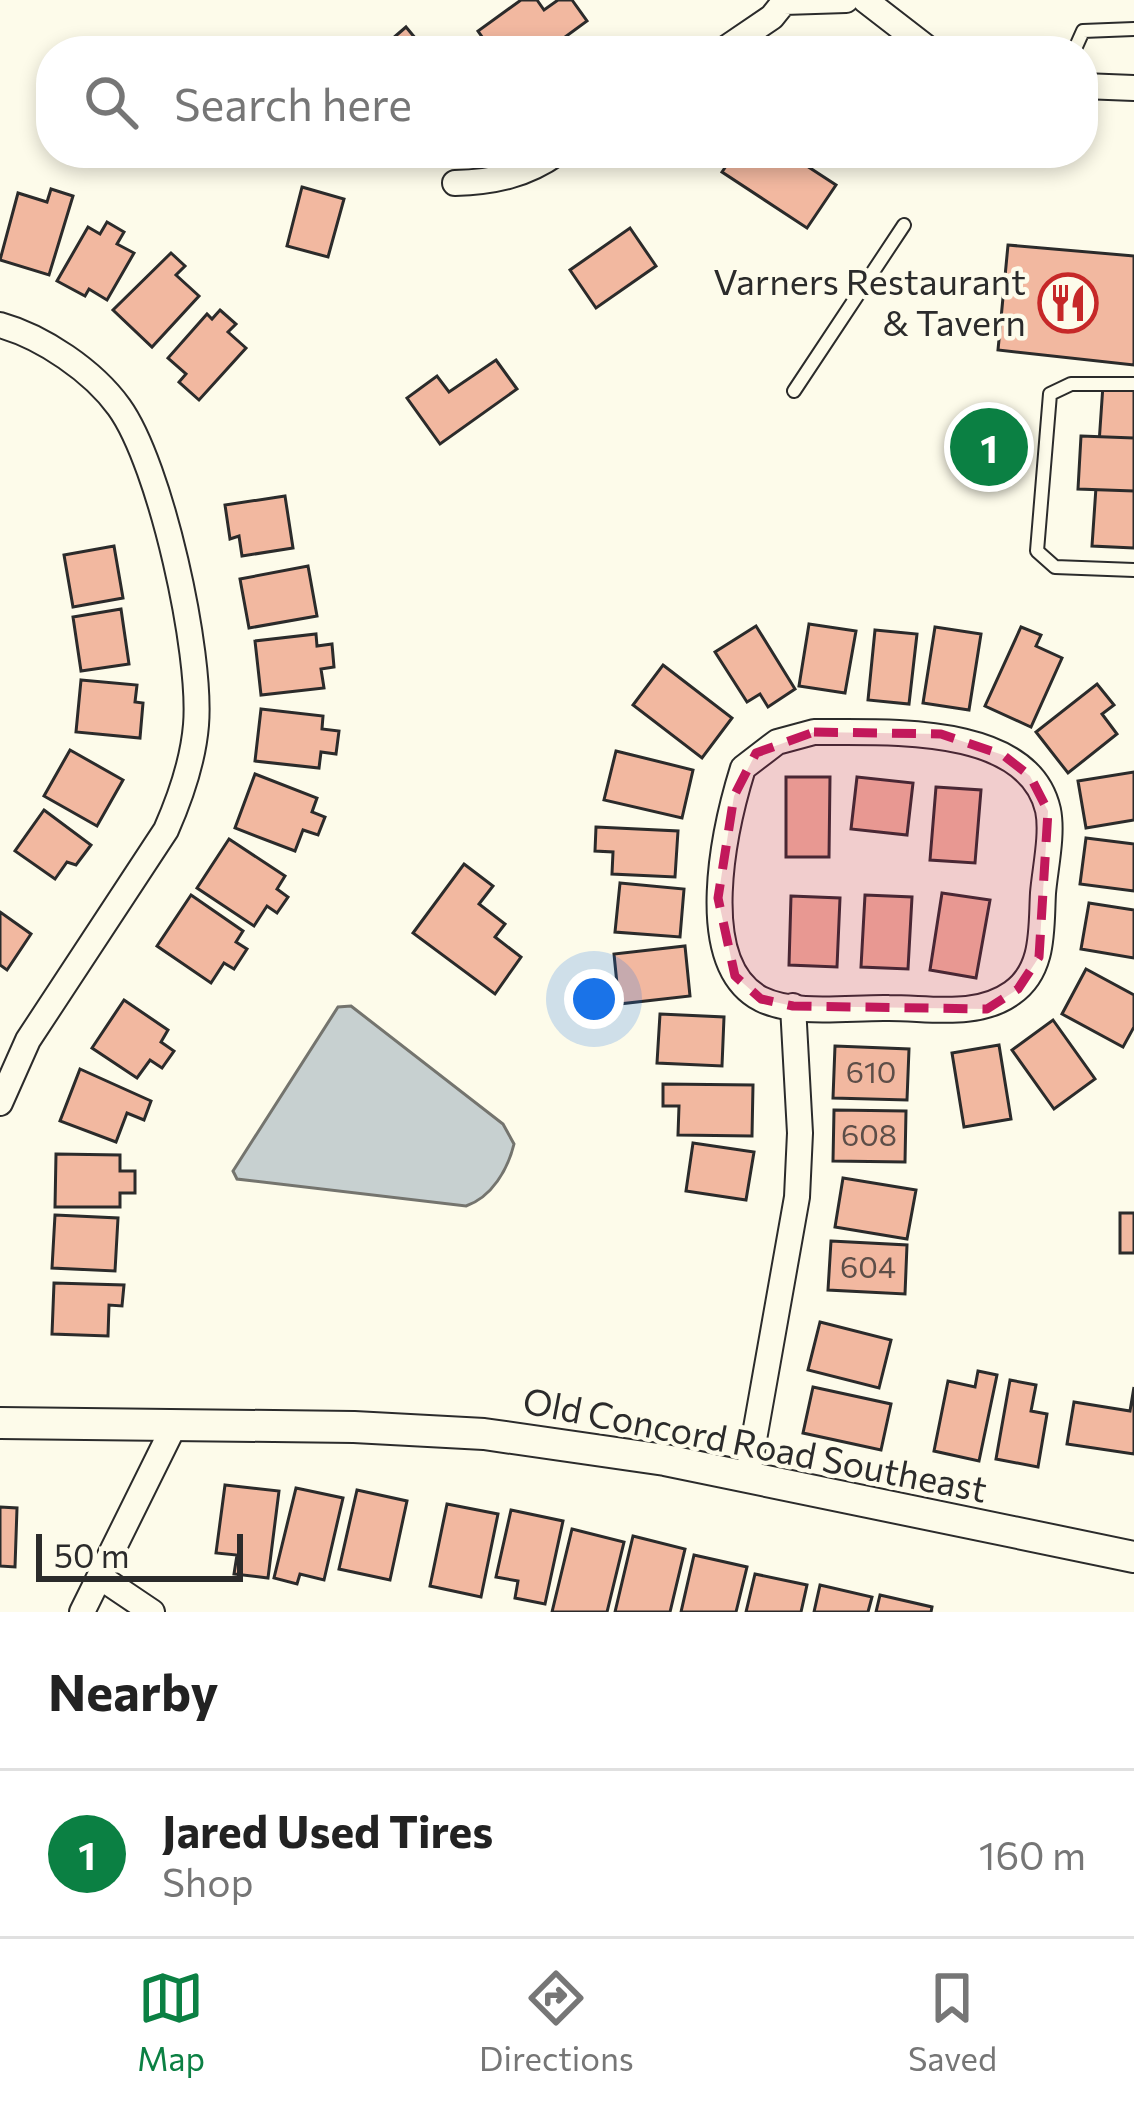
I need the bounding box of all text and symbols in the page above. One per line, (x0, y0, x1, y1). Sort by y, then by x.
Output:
search box (36, 36, 1098, 168)
icon: search (78, 69, 144, 135)
text: Search here (174, 75, 412, 130)
place label: Varners Restaurant & Tavern (713, 258, 1026, 343)
restaurant icon: Varners Restaurant & Tavern (1037, 272, 1099, 334)
pin: 1 (950, 402, 1028, 492)
your location (564, 969, 624, 1029)
house number: 610 (846, 1052, 896, 1089)
house number: 608 (841, 1115, 897, 1152)
house number: 604 (840, 1247, 896, 1284)
street label: Old Concord Road Southeast (520, 1376, 991, 1510)
scale bar (36, 1528, 243, 1581)
text: 50 m (54, 1534, 130, 1575)
text: Nearby (48, 1659, 218, 1722)
text: Jared Used Tires (162, 1802, 493, 1857)
text: 1 (78, 1830, 96, 1878)
text: 160 m (979, 1830, 1086, 1878)
text: Shop (162, 1857, 254, 1905)
tab: Map (137, 1965, 205, 2078)
tab: Directions (479, 1965, 634, 2078)
tab: Saved (908, 1965, 997, 2078)

